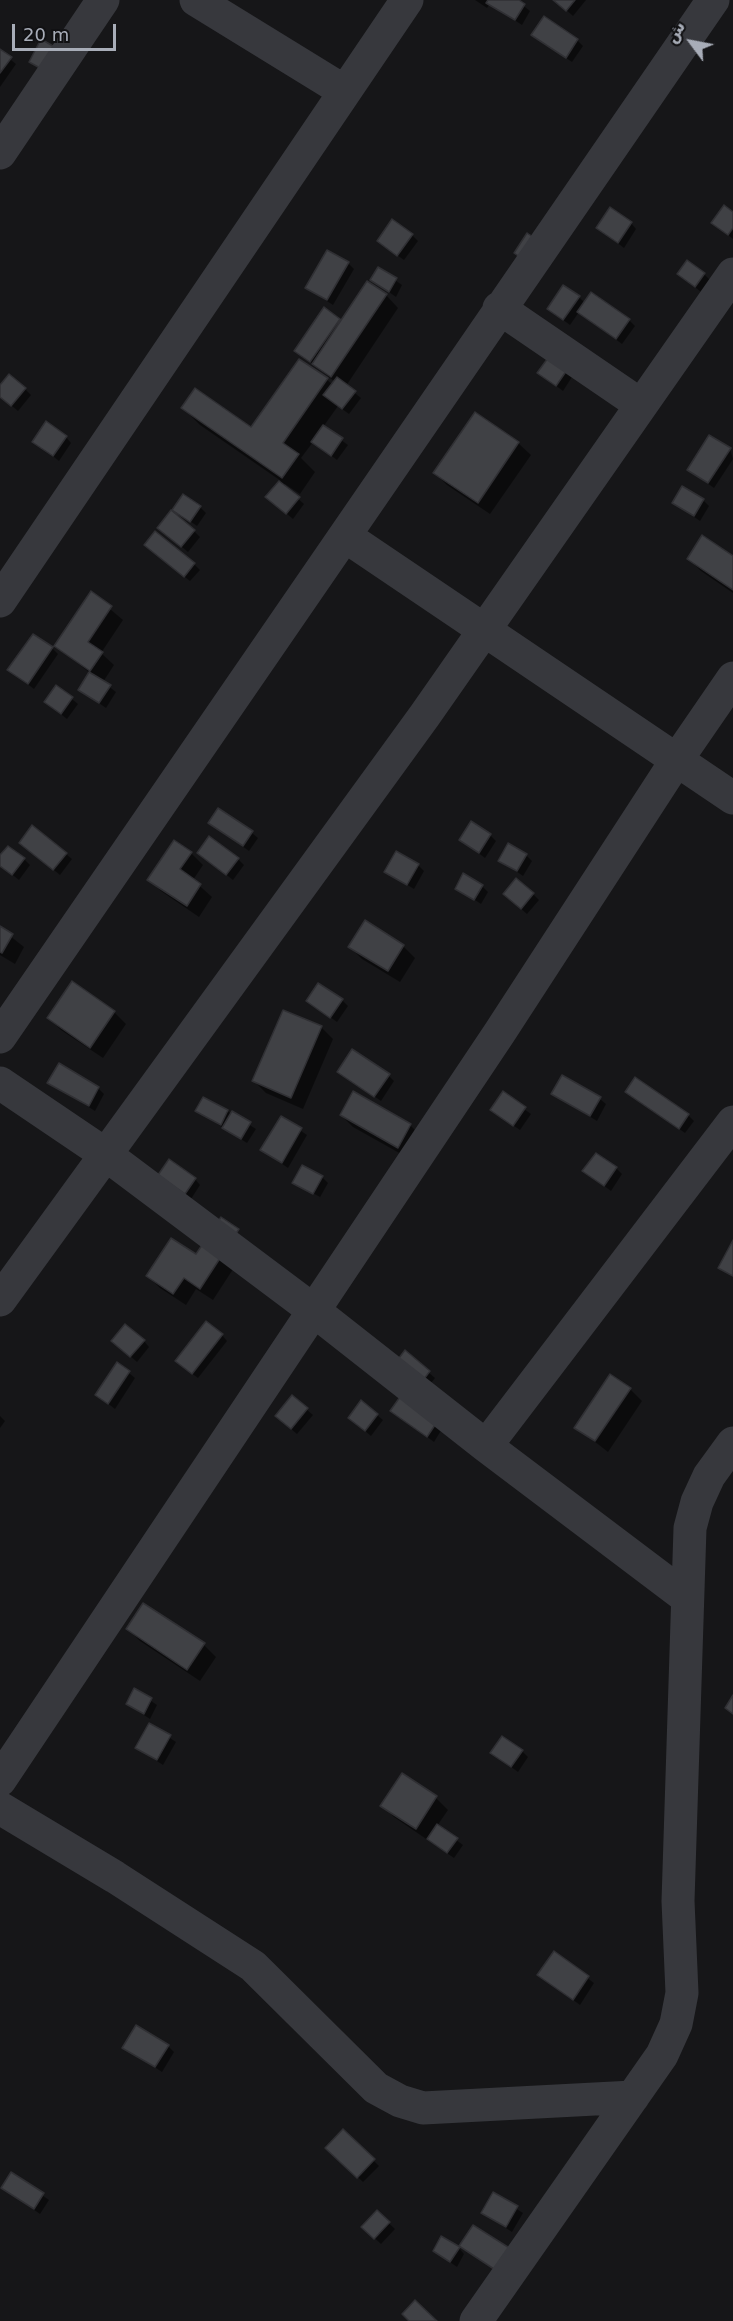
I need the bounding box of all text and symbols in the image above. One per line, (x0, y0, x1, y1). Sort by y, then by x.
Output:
scale bar (15, 12, 118, 50)
north arrow (661, 12, 721, 72)
text: ش (661, 18, 689, 47)
text: 20 m (23, 24, 69, 45)

